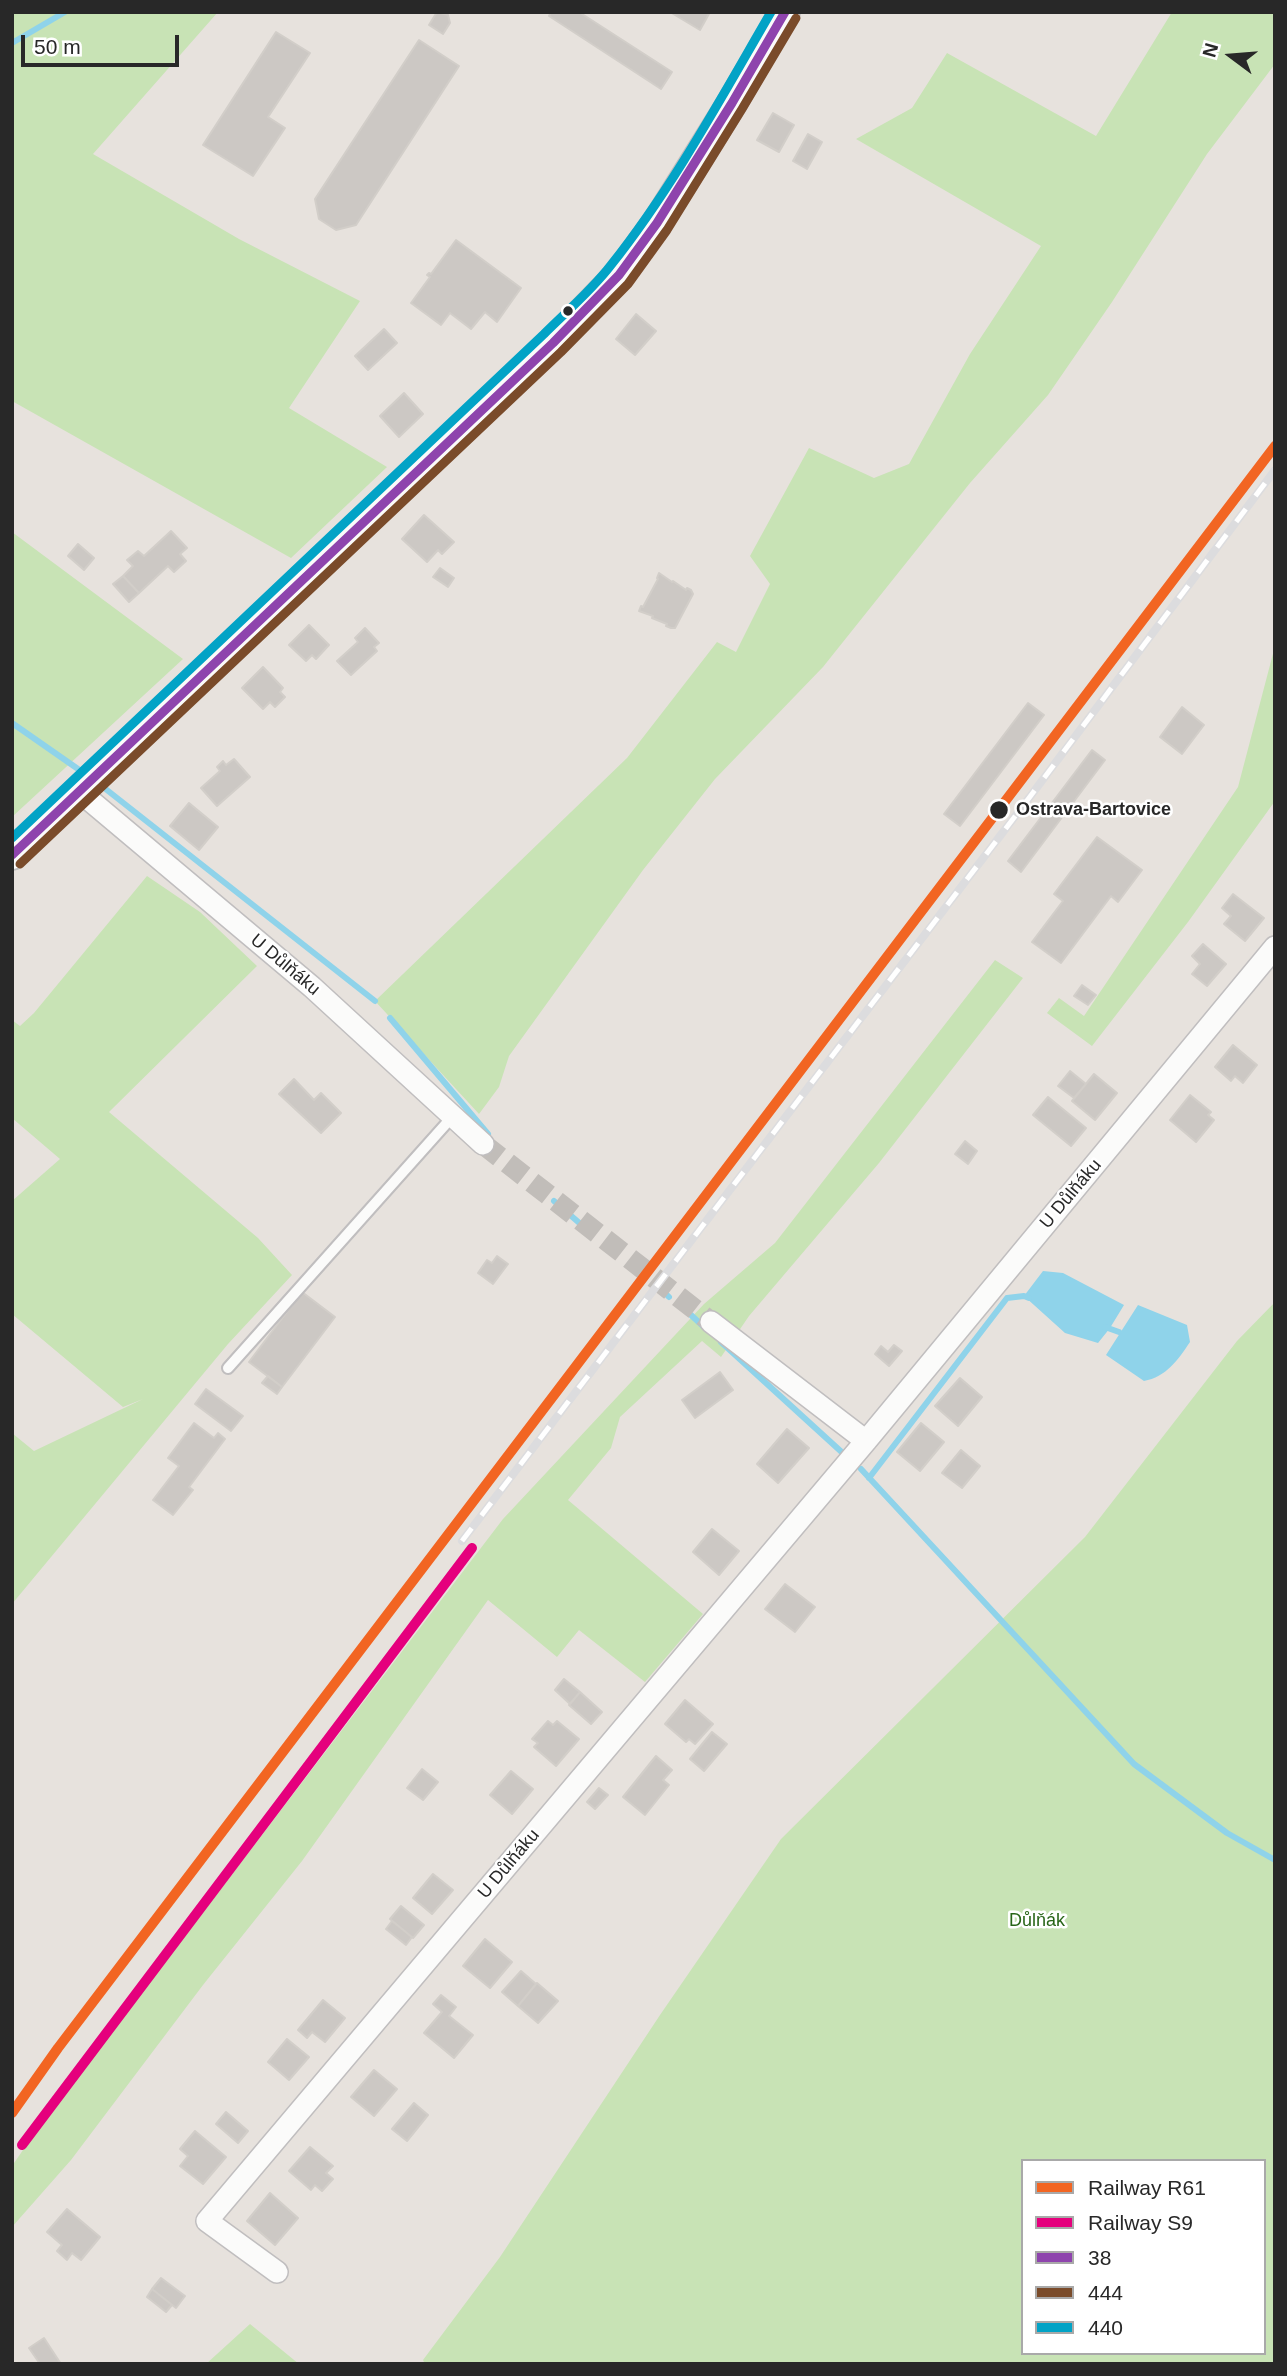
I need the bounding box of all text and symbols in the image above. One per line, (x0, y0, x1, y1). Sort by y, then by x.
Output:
scale bar (24, 21, 182, 65)
north arrow (1196, 21, 1266, 91)
text: 50 m (34, 35, 81, 58)
text: N (1198, 41, 1222, 60)
unlabelled marker (561, 304, 575, 318)
marker: Ostrava-Bartovice (988, 799, 1010, 821)
place label: Ostrava-Bartovice (1016, 799, 1171, 821)
street label: U Důlňáku (246, 930, 324, 1000)
street label: U Důlňáku (1036, 1155, 1106, 1233)
street label: U Důlňáku (474, 1825, 544, 1903)
park label: Důlňák (1009, 1910, 1065, 1932)
legend (1021, 2159, 1266, 2355)
text: Railway R61 (1088, 2176, 1206, 2199)
text: Railway S9 (1088, 2211, 1193, 2234)
text: 38 (1088, 2246, 1111, 2269)
text: 444 (1088, 2281, 1123, 2304)
text: 440 (1088, 2316, 1123, 2339)

